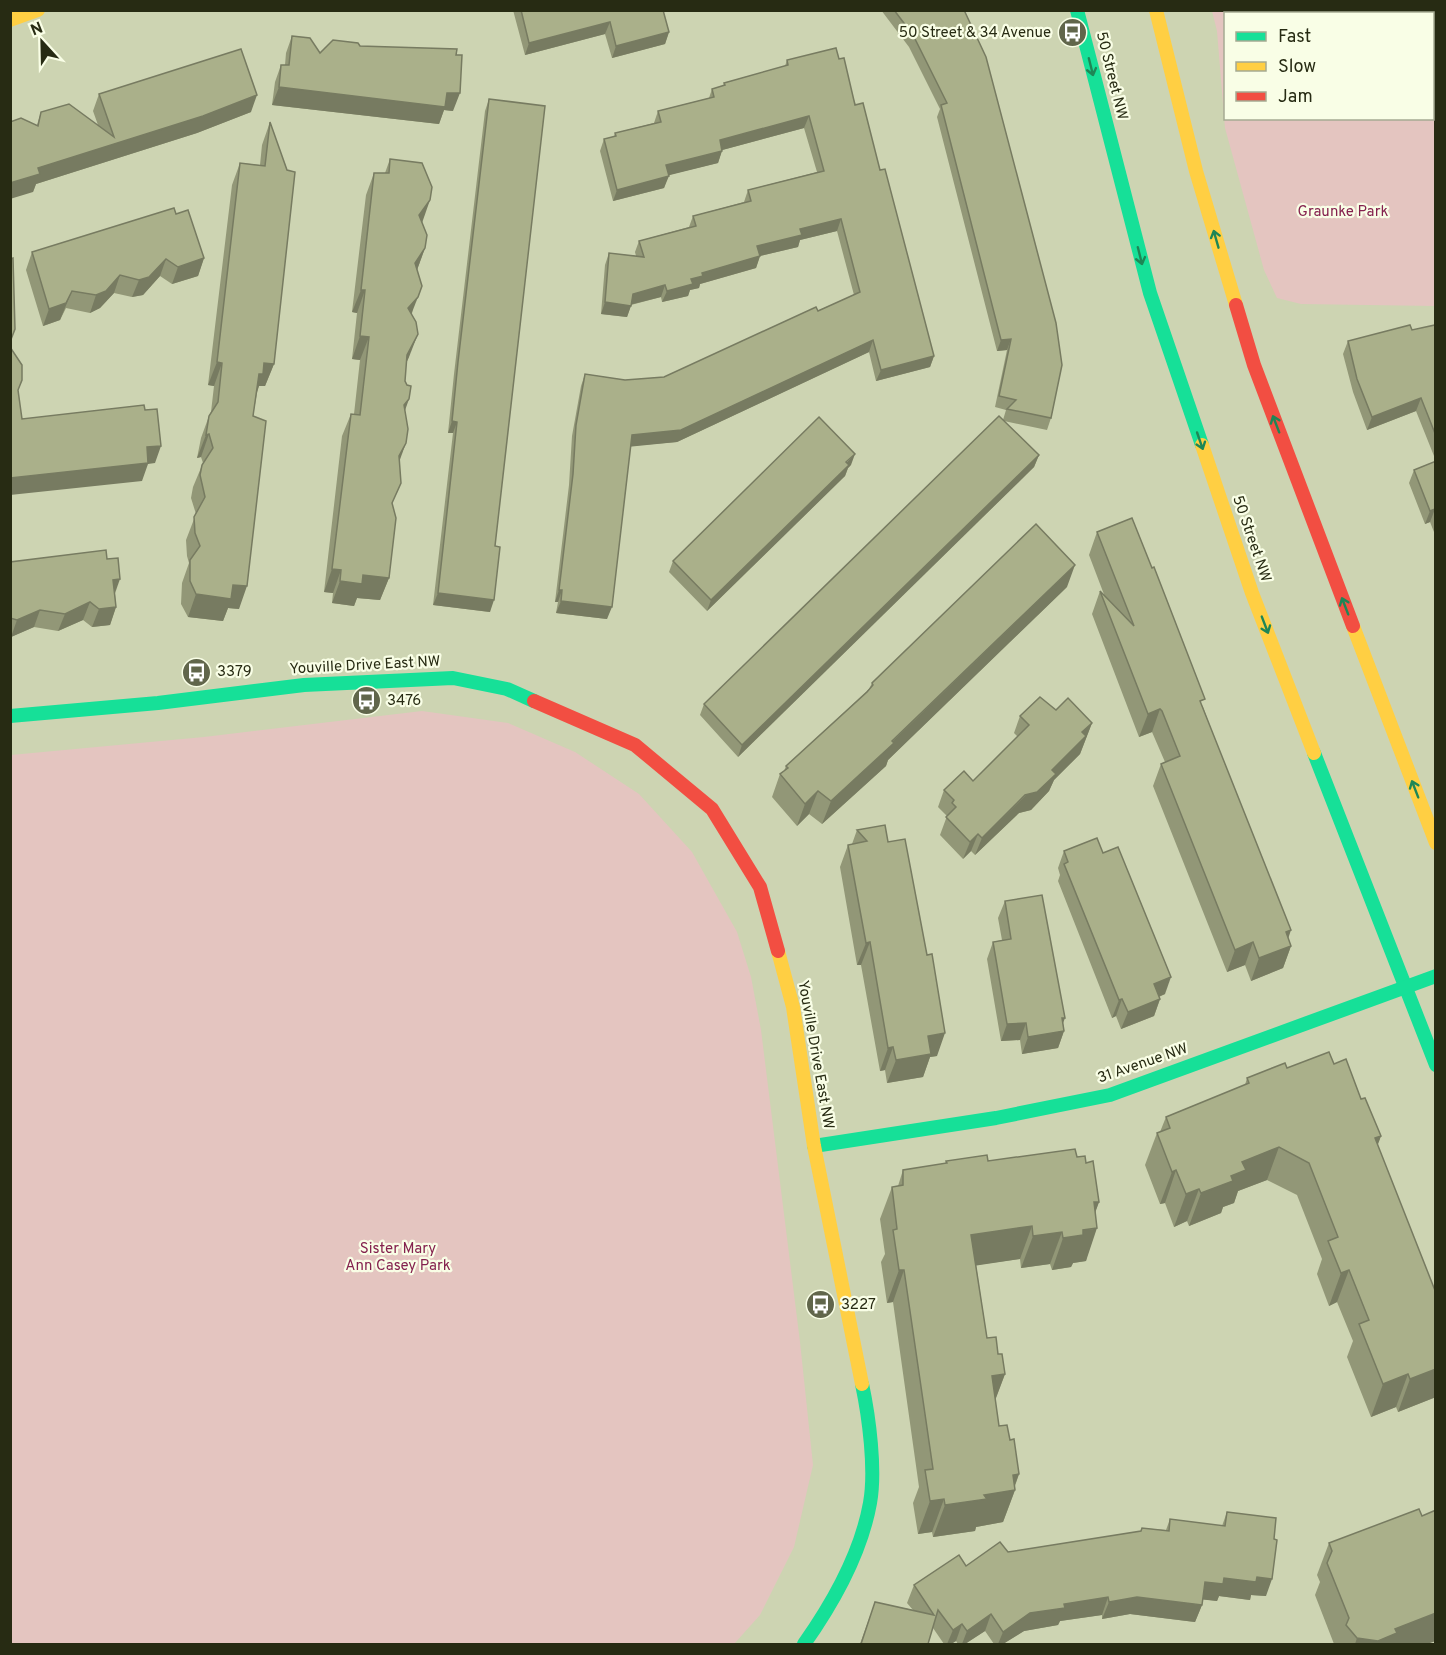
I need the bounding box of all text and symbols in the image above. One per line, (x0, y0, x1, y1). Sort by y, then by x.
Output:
north arrow (12, 12, 72, 72)
legend (1224, 12, 1434, 120)
bus stop icon: 50 Street & 34 Avenue (1056, 17, 1088, 49)
text: N (28, 19, 46, 41)
place label: 50 Street & 34 Avenue (899, 24, 1051, 43)
text: Fast (1278, 26, 1311, 49)
street label: 50 Street NW (1091, 30, 1131, 122)
text: Slow (1278, 56, 1316, 79)
one-way arrow (1086, 57, 1098, 76)
text: Jam (1278, 86, 1313, 109)
park label: Graunke Park (1298, 203, 1388, 222)
one-way arrow (1210, 230, 1222, 249)
one-way arrow (1135, 246, 1146, 265)
one-way arrow (1270, 415, 1281, 434)
one-way arrow (1196, 431, 1207, 450)
street label: 50 Street NW (1227, 493, 1275, 585)
one-way arrow (1339, 598, 1350, 616)
one-way arrow (1260, 616, 1271, 634)
street label: Youville Drive East NW (289, 653, 441, 679)
bus stop icon: 3379 (180, 656, 212, 688)
place label: 3379 (217, 663, 252, 682)
bus stop icon: 3476 (350, 685, 382, 717)
place label: 3476 (387, 692, 421, 711)
one-way arrow (1408, 780, 1419, 799)
street label: Youville Drive East NW (793, 979, 837, 1131)
street label: 31 Avenue NW (1095, 1040, 1191, 1088)
park label: Sister Mary Ann Casey Park (345, 1240, 451, 1276)
bus stop icon: 3227 (804, 1289, 836, 1321)
place label: 3227 (841, 1296, 876, 1315)

